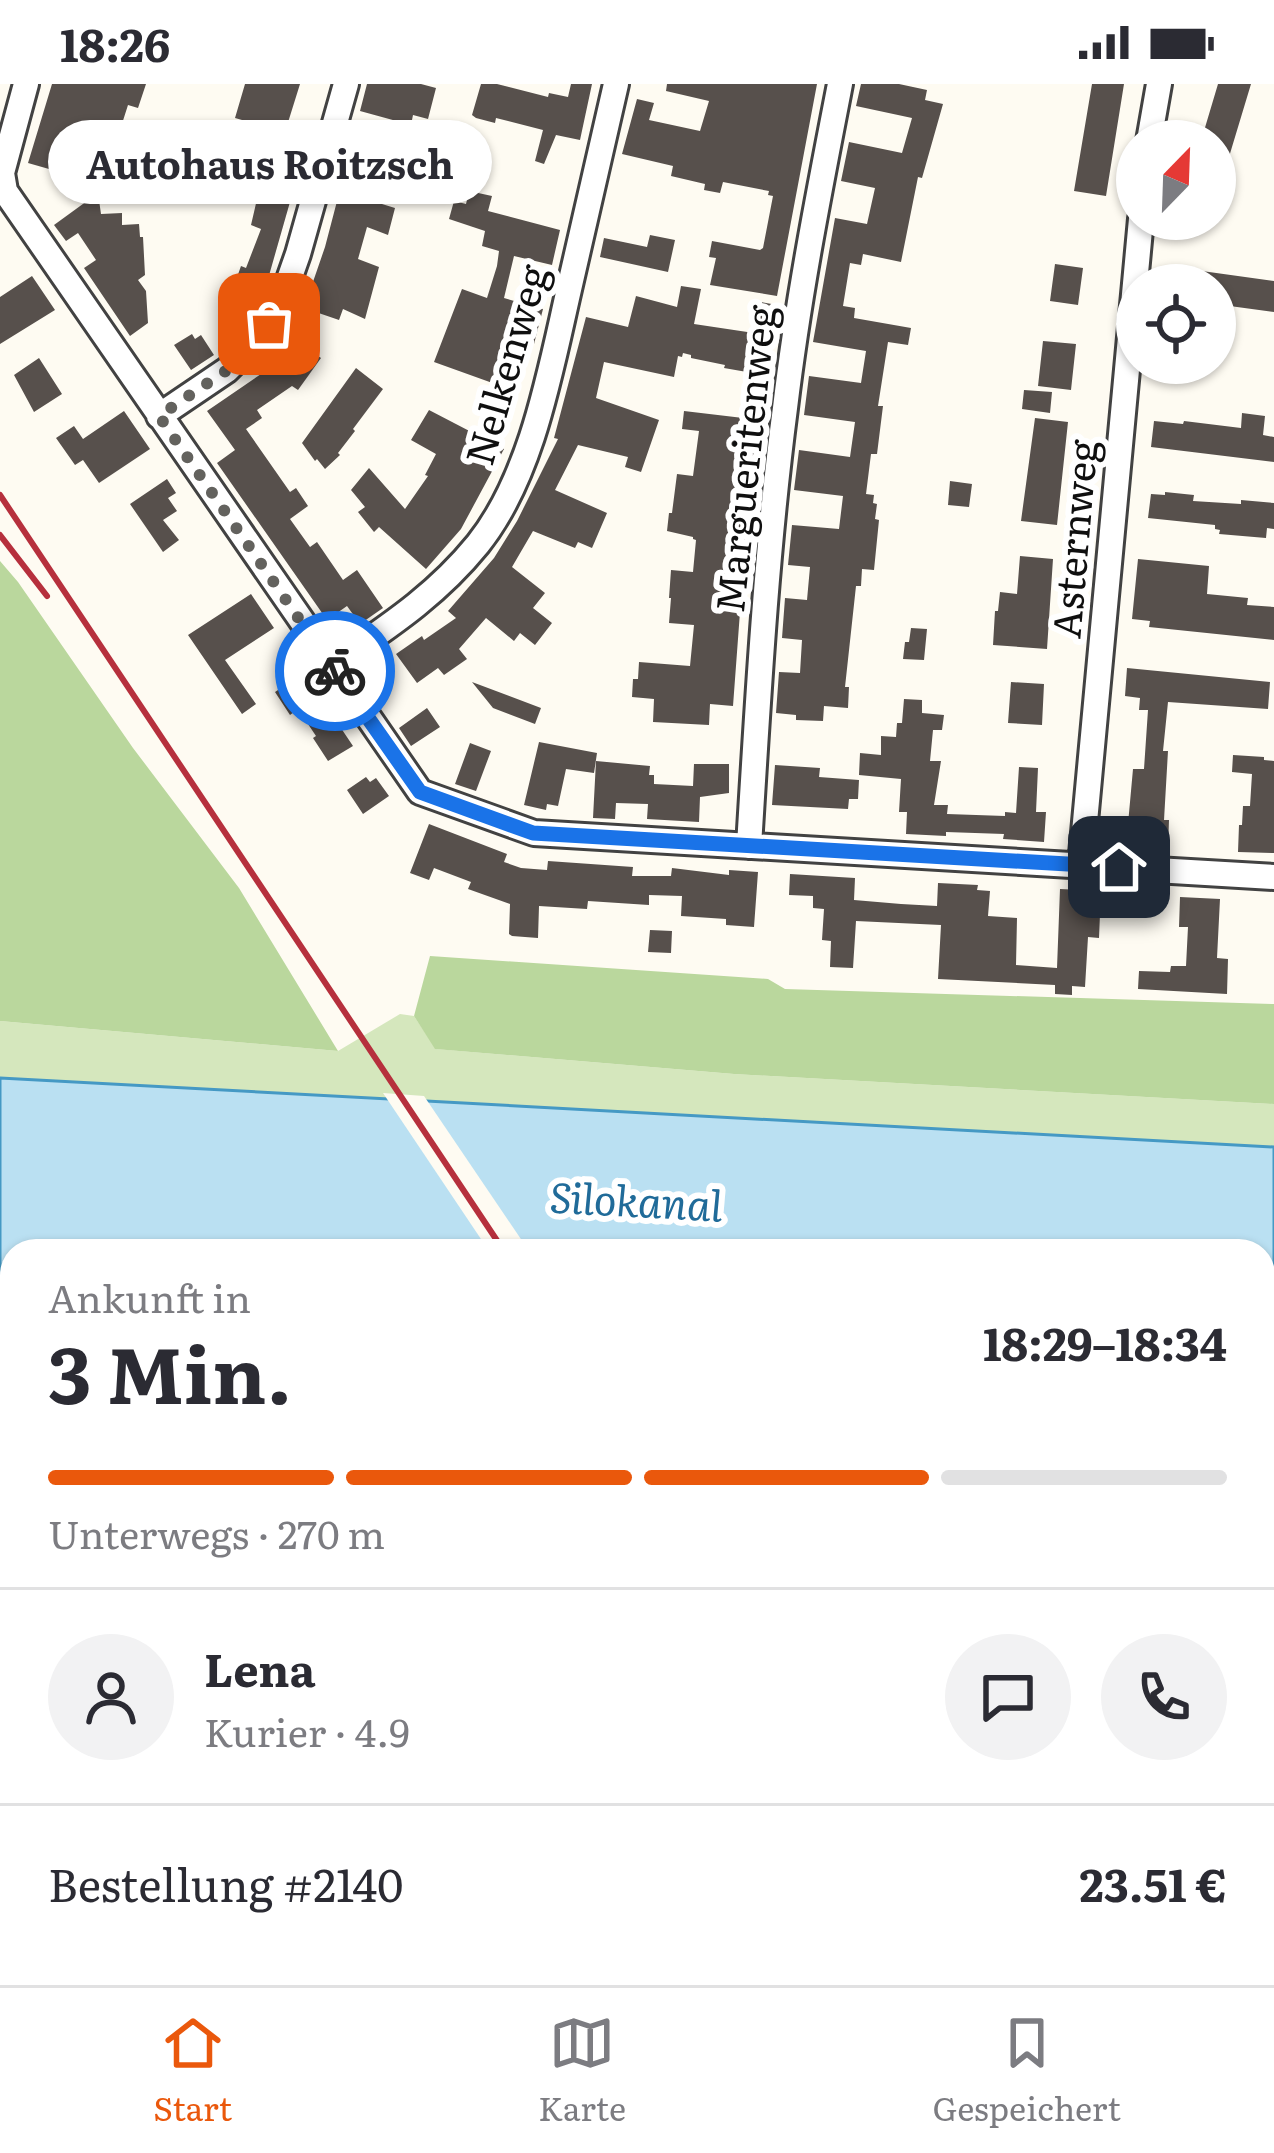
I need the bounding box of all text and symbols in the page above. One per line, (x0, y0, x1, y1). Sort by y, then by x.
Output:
text: 18:26 (60, 9, 170, 76)
callout: Autohaus Roitzsch (47, 120, 491, 204)
north arrow (1116, 120, 1236, 240)
map controls (1116, 120, 1236, 384)
text: Autohaus Roitzsch (86, 133, 454, 191)
street label: Nelkenweg (448, 257, 560, 471)
button: locate (1116, 264, 1236, 384)
pin (218, 273, 320, 375)
icon: bag (236, 291, 302, 357)
street label: Margueritenweg (698, 302, 788, 615)
street label: Asternweg (1034, 437, 1110, 640)
courier (275, 611, 395, 731)
icon: bike (302, 638, 368, 704)
pin (1068, 816, 1170, 918)
icon: home (1086, 834, 1152, 900)
water label: Silokanal (548, 1164, 724, 1234)
text: Ankunft in (48, 1267, 251, 1325)
text: 18:29–18:34 (983, 1308, 1227, 1375)
text: 3 Min. (48, 1312, 292, 1428)
text: Unterwegs · 270 m (48, 1503, 385, 1561)
button: person (48, 1634, 174, 1760)
text: Lena (204, 1634, 316, 1701)
button: chat (945, 1634, 1071, 1760)
button: phone (1101, 1634, 1227, 1760)
text: Kurier · 4.9 (204, 1701, 410, 1759)
text: Bestellung #2140 (48, 1849, 403, 1916)
text: 23.51 € (1079, 1849, 1227, 1916)
tab: Start (153, 2010, 232, 2131)
tab: Karte (538, 2010, 626, 2131)
tab: Gespeichert (932, 2010, 1121, 2131)

